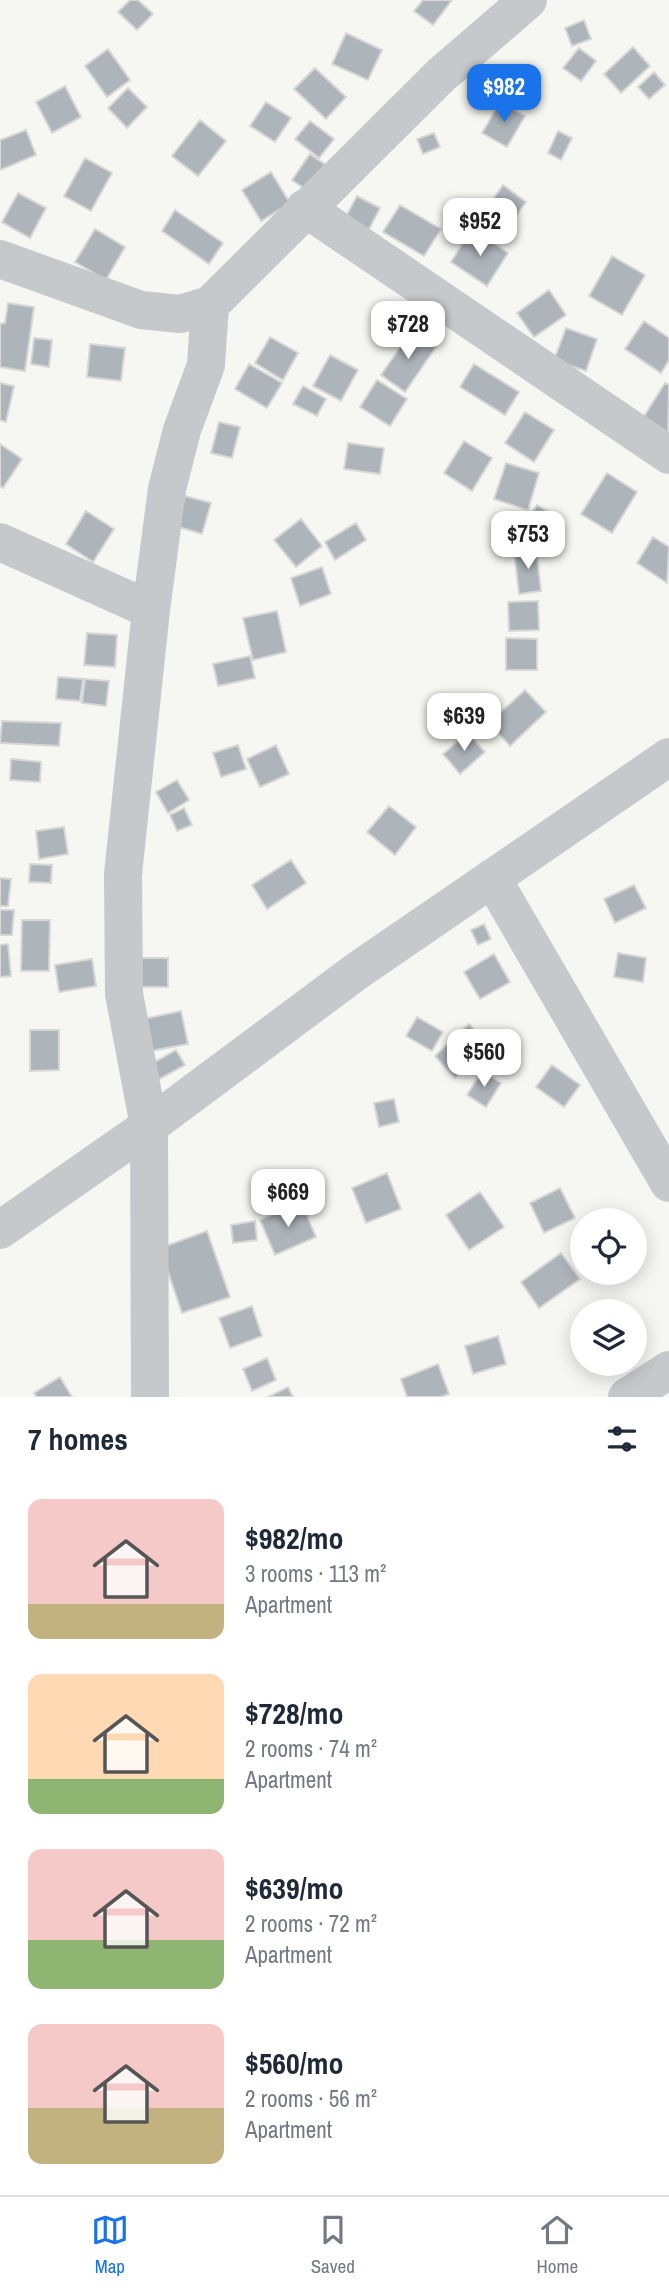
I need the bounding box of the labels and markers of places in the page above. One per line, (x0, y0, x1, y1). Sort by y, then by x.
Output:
pin: $982 (463, 64, 545, 124)
pin: $952 (439, 198, 521, 258)
pin: $728 (367, 302, 449, 361)
pin: $753 (487, 512, 569, 571)
pin: $639 (423, 694, 505, 753)
pin: $560 (443, 1030, 525, 1089)
pin: $669 (247, 1170, 329, 1229)

